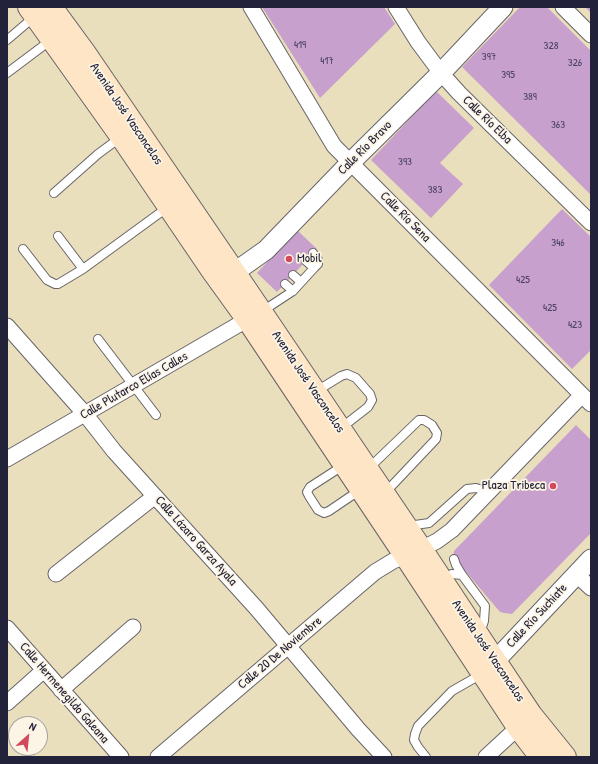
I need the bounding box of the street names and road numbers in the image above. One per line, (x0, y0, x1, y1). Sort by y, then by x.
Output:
street label: Avenida José Vasconcelos (86, 60, 166, 168)
street label: Calle Río Elba (459, 93, 515, 147)
street label: Calle Río Bravo (335, 118, 395, 178)
street label: Calle Río Sena (376, 188, 434, 246)
street label: Avenida José Vasconcelos (268, 328, 348, 436)
street label: Calle Plutarco Elías Calles (77, 349, 191, 423)
street label: Calle Lázaro Garza Ayala (152, 493, 240, 589)
street label: Calle Río Suchiate (503, 581, 571, 651)
street label: Avenida José Vasconcelos (448, 597, 528, 705)
street label: Calle 20 De Noviembre (235, 613, 325, 693)
street label: Calle Hermenegildo Galeana (16, 639, 112, 747)

